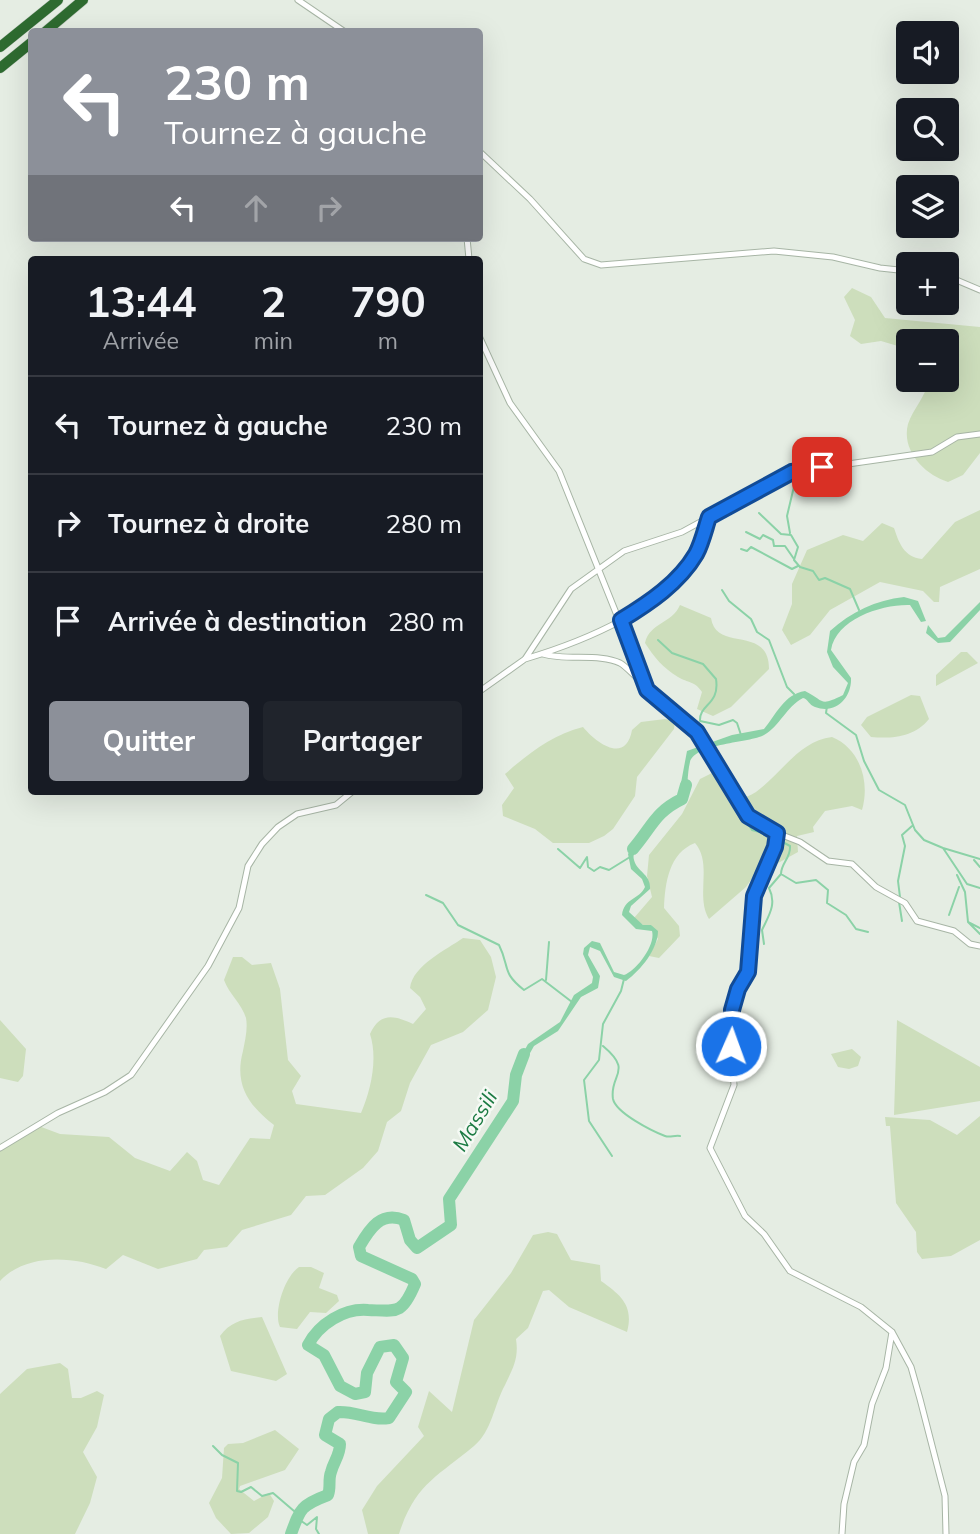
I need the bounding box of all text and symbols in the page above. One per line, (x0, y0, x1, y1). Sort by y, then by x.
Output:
map controls (896, 21, 959, 392)
button: sound (896, 21, 959, 84)
text: 230 m (164, 51, 310, 112)
icon: left (49, 56, 140, 147)
button: search (896, 98, 959, 161)
text: Tournez à gauche (164, 112, 427, 152)
button: layers (896, 175, 959, 238)
icon: left (164, 189, 202, 227)
icon: ahead (237, 189, 275, 227)
icon: right (310, 189, 348, 227)
button: + (896, 252, 959, 315)
text: 13:44 (85, 275, 196, 328)
text: 2 (261, 275, 286, 328)
text: 790 (350, 275, 426, 328)
text: Arrivée (103, 326, 179, 355)
text: min (254, 326, 293, 355)
text: m (378, 326, 398, 355)
button: − (896, 329, 959, 392)
icon: left (49, 406, 87, 444)
text: Tournez à gauche (108, 409, 328, 442)
text: 230 m (386, 409, 462, 442)
pin (792, 437, 852, 497)
icon: arrive (803, 448, 841, 486)
icon: right (49, 504, 87, 542)
text: Tournez à droite (108, 507, 309, 540)
text: 280 m (386, 507, 462, 540)
icon: arrive (49, 602, 87, 640)
text: Arrivée à destination (108, 605, 367, 638)
text: 280 m (388, 605, 464, 638)
button: Quitter (49, 701, 249, 781)
button: Partager (263, 701, 462, 781)
position arrow (694, 1009, 768, 1083)
water label: Massili (446, 1084, 503, 1156)

